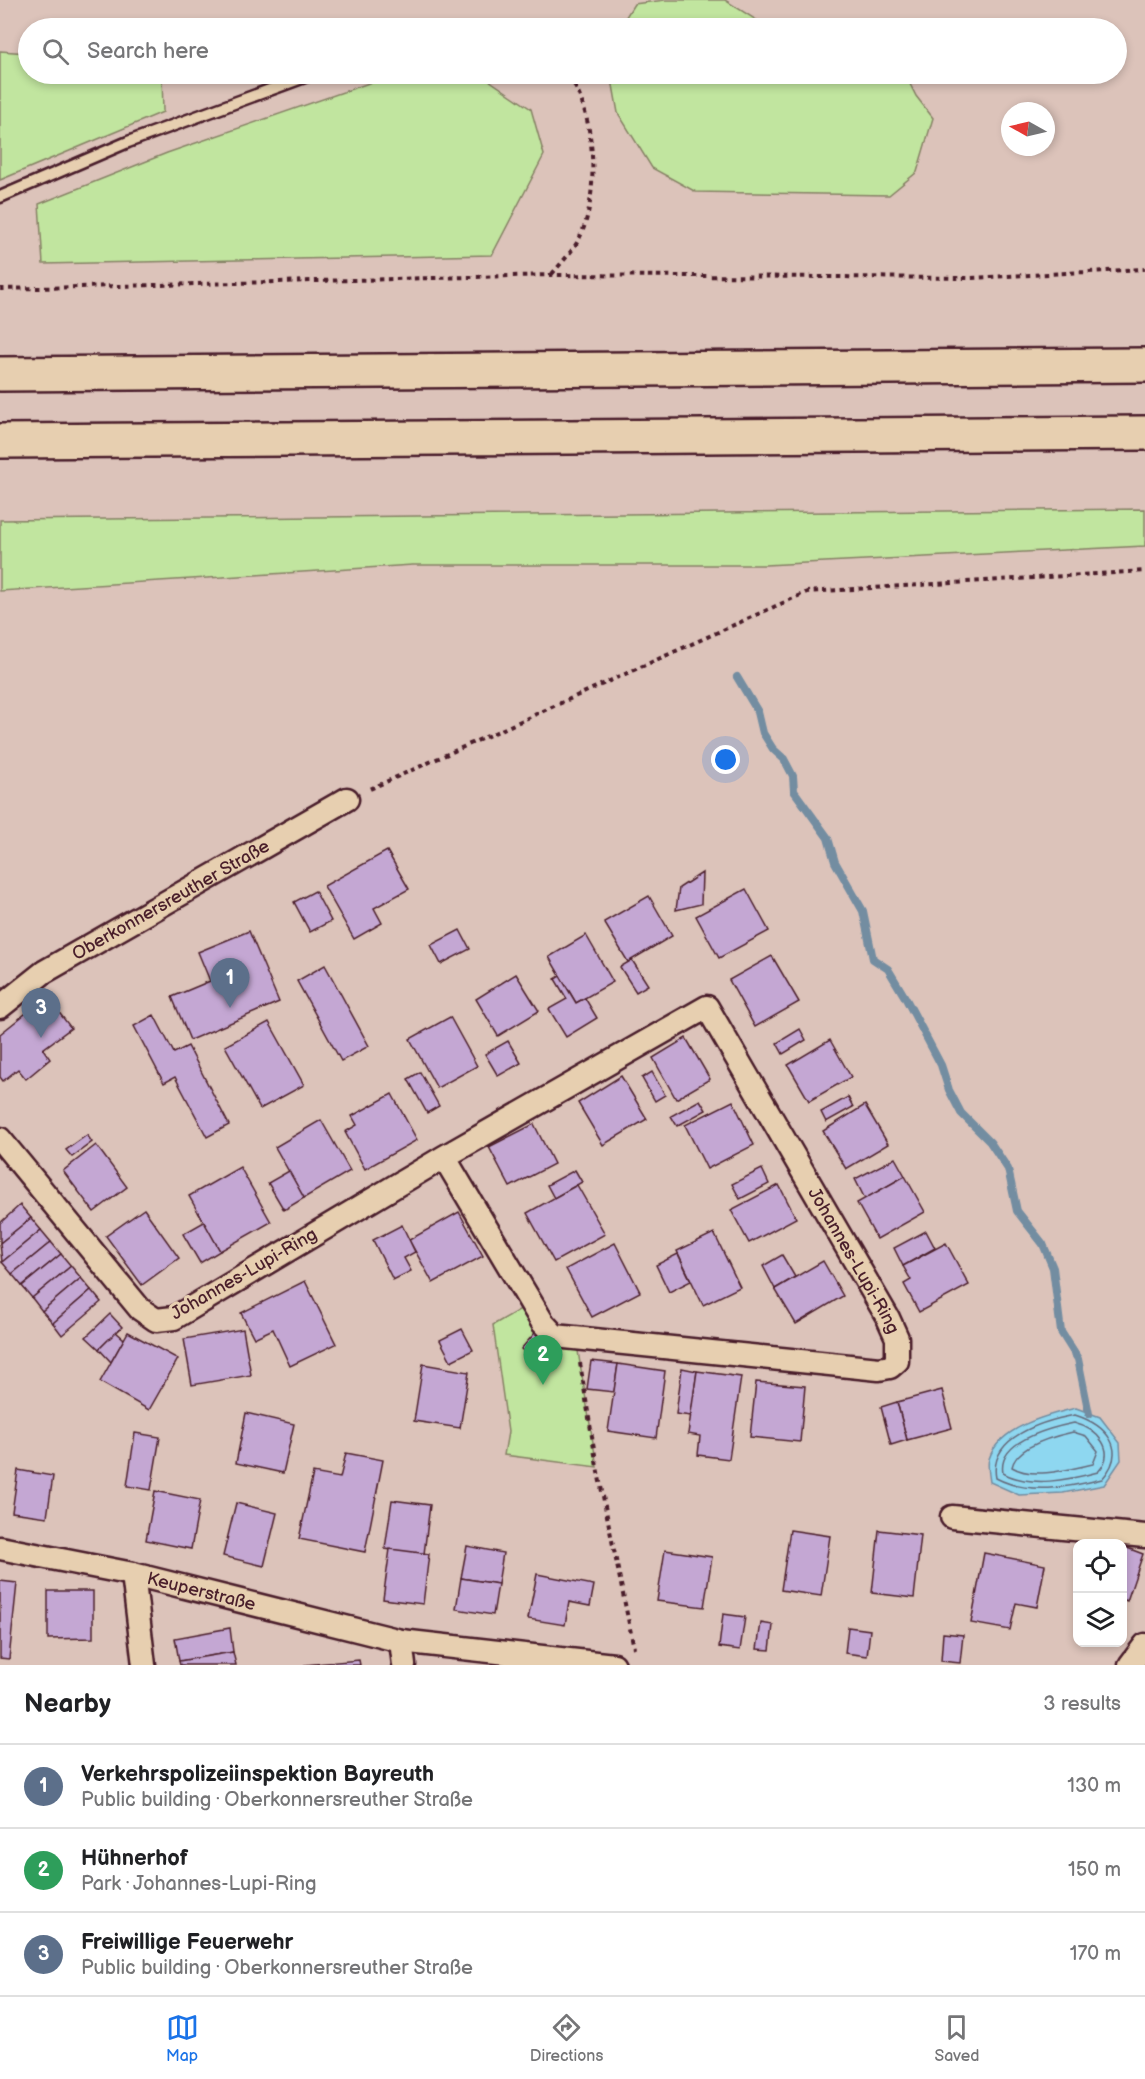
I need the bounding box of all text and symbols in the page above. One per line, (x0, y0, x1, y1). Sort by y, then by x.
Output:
search box (18, 18, 1127, 84)
icon: search (39, 35, 72, 68)
text: Search here (87, 38, 209, 65)
north arrow (1001, 102, 1055, 156)
your location (711, 745, 740, 774)
street label: Oberkonnersreuther Straße (68, 835, 273, 964)
pin: 1 (210, 958, 250, 1008)
pin: 3 (22, 988, 60, 1038)
street label: Johannes-Lupi-Ring (804, 1184, 904, 1337)
street label: Johannes-Lupi-Ring (167, 1224, 321, 1324)
pin: 2 (524, 1336, 562, 1385)
map controls (1073, 1539, 1127, 1647)
button: locate (1073, 1539, 1127, 1593)
street label: Keuperstraße (145, 1567, 258, 1615)
button: layers (1073, 1593, 1127, 1647)
text: Nearby (24, 1689, 111, 1720)
text: 3 results (1043, 1692, 1121, 1716)
text: Verkehrspolizeiinspektion Bayreuth (81, 1761, 434, 1788)
text: 1 (39, 1774, 48, 1798)
text: 130 m (1067, 1774, 1121, 1798)
text: Public building · Oberkonnersreuther Straße (81, 1788, 473, 1812)
text: Hühnerhof (81, 1845, 188, 1872)
text: 2 (38, 1858, 49, 1882)
text: 150 m (1068, 1858, 1121, 1882)
text: Park · Johannes-Lupi-Ring (81, 1872, 316, 1896)
text: Freiwillige Feuerwehr (81, 1929, 293, 1956)
text: 3 (38, 1942, 49, 1966)
text: 170 m (1070, 1942, 1121, 1966)
text: Public building · Oberkonnersreuther Straße (81, 1956, 473, 1980)
tab: Map (166, 2011, 199, 2066)
tab: Directions (530, 2011, 603, 2066)
tab: Saved (934, 2011, 979, 2066)

